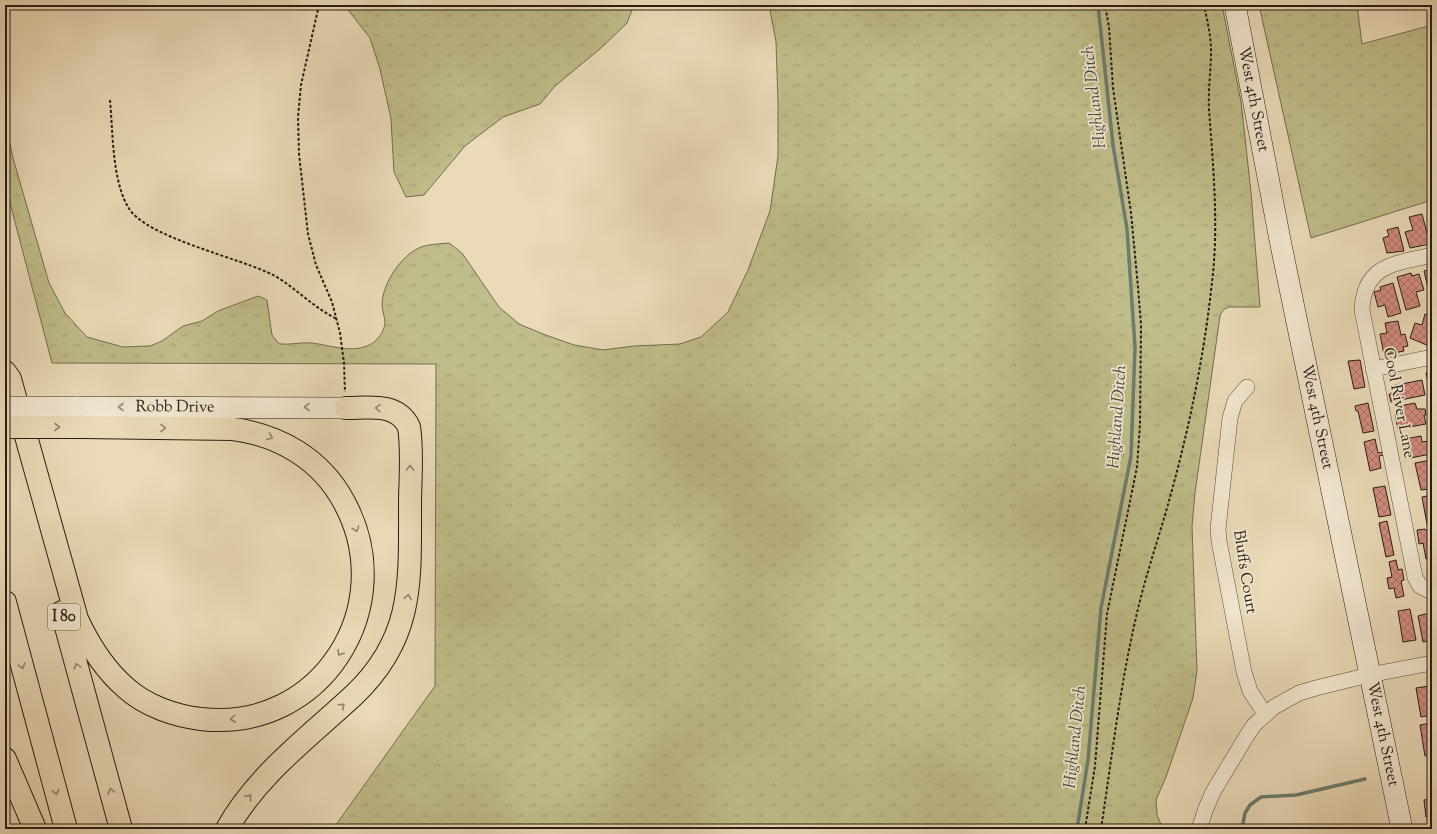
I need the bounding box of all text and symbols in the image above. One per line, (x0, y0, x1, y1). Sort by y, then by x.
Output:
water label: Highland Ditch (1077, 43, 1113, 150)
street label: West 4th Street (1232, 45, 1274, 154)
street label: Cool River Lane (1376, 346, 1420, 460)
street label: West 4th Street (1295, 362, 1339, 472)
water label: Highland Ditch (1102, 364, 1134, 470)
street label: Robb Drive (135, 396, 215, 419)
one-way arrow (118, 403, 124, 411)
one-way arrow (304, 403, 310, 411)
one-way arrow (375, 404, 381, 413)
one-way arrow (54, 423, 60, 431)
one-way arrow (160, 424, 166, 432)
one-way arrow (267, 433, 274, 441)
one-way arrow (406, 465, 414, 471)
one-way arrow (352, 525, 360, 532)
street label: Bluffs Court (1226, 528, 1262, 616)
one-way arrow (403, 594, 411, 601)
road number: I 80 (48, 604, 80, 630)
one-way arrow (337, 649, 345, 656)
one-way arrow (17, 663, 26, 670)
one-way arrow (73, 663, 82, 670)
street label: West 4th Street (1360, 680, 1405, 789)
water label: Highland Ditch (1059, 683, 1093, 790)
one-way arrow (337, 703, 345, 711)
one-way arrow (230, 714, 236, 723)
one-way arrow (51, 788, 60, 795)
one-way arrow (107, 788, 116, 795)
one-way arrow (244, 794, 251, 801)

